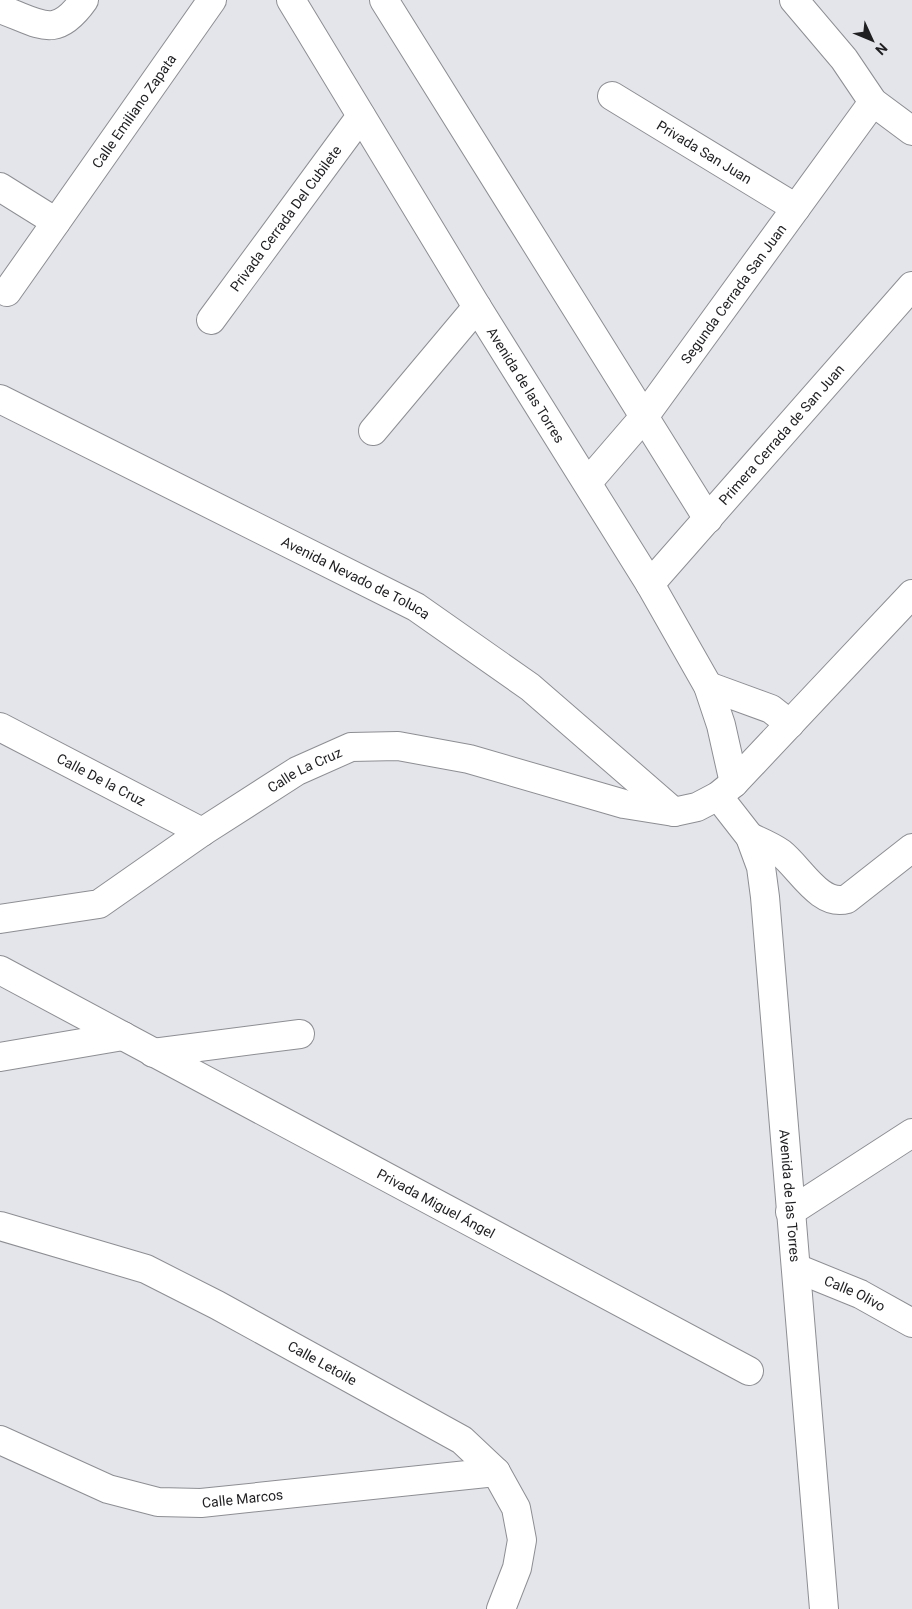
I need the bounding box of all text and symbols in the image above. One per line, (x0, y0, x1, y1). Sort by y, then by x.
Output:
north arrow (847, 15, 897, 65)
text: N (872, 40, 891, 58)
street label: Calle Emiliano Zapata (89, 51, 179, 171)
street label: Privada San Juan (654, 117, 755, 187)
street label: Privada Cerrada Del Cubilete (227, 142, 345, 295)
street label: Segunda Cerrada San Juan (677, 221, 790, 367)
street label: Avenida de las Torres (484, 324, 568, 446)
street label: Primera Cerrada de San Juan (715, 361, 847, 508)
street label: Avenida Nevado de Toluca (279, 533, 433, 622)
street label: Calle La Cruz (264, 744, 344, 796)
street label: Calle De la Cruz (54, 750, 148, 809)
street label: Avenida de las Torres (776, 1129, 803, 1263)
street label: Privada Miguel Ángel (374, 1165, 498, 1242)
street label: Calle Olivo (822, 1272, 888, 1314)
street label: Calle Letoile (285, 1338, 359, 1388)
street label: Calle Marcos (201, 1486, 284, 1511)

